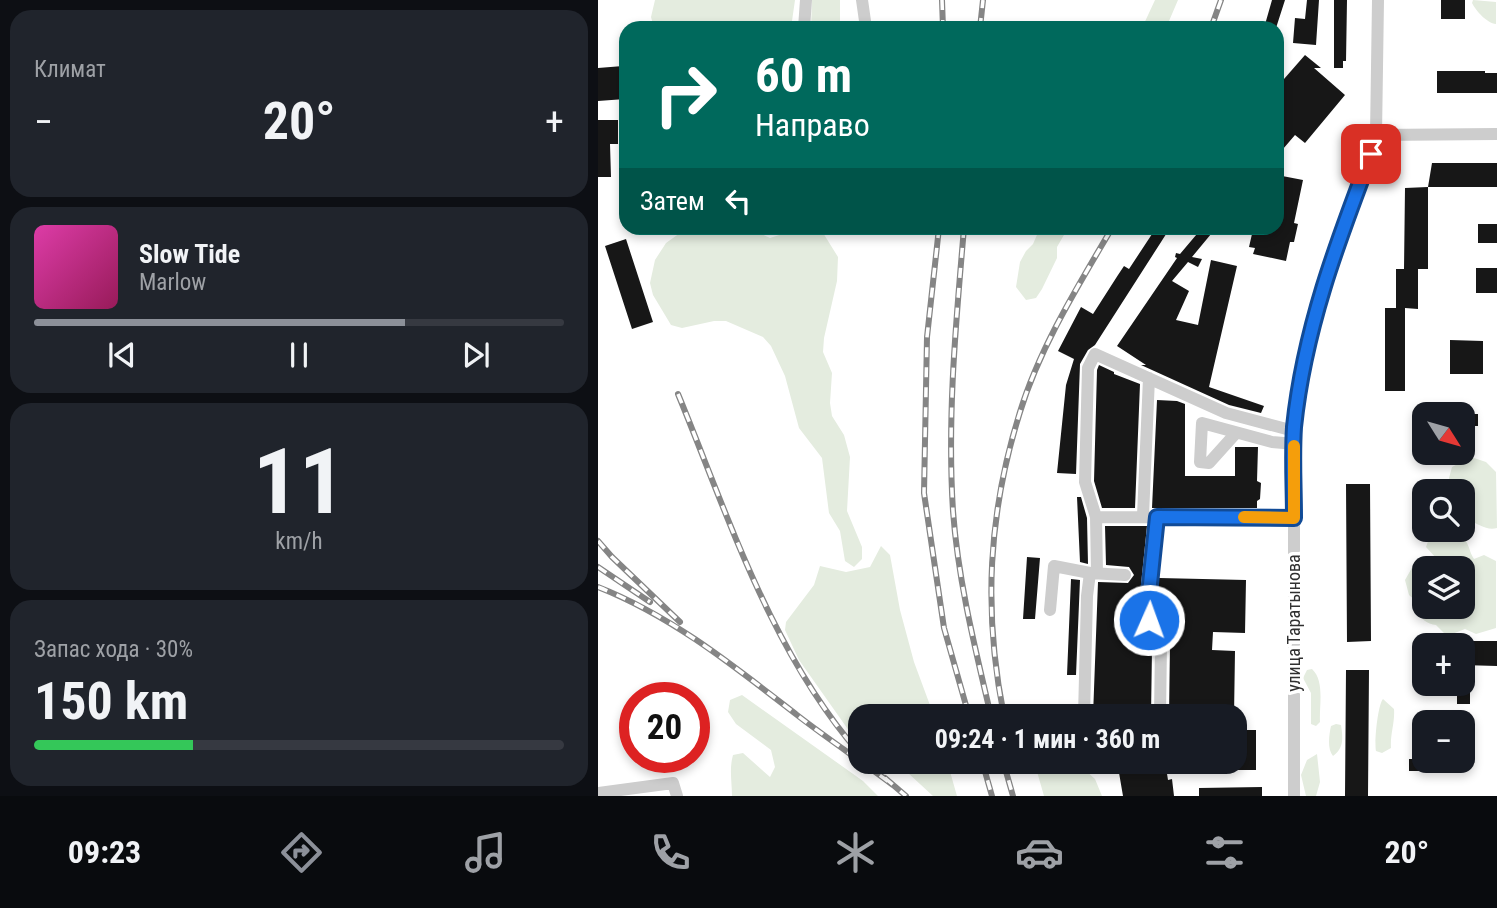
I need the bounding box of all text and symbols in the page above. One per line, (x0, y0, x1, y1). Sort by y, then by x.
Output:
text: 60 m (755, 47, 852, 104)
icon: right (640, 49, 731, 140)
text: Климат (34, 56, 106, 83)
text: 20° (263, 91, 335, 152)
text: − (34, 100, 53, 144)
text: + (545, 100, 564, 144)
text: Направо (755, 106, 870, 144)
pin (1341, 124, 1401, 184)
icon: arrive (1352, 135, 1390, 173)
icon: left (719, 182, 757, 220)
text: Затем (640, 186, 705, 216)
text: Slow Tide (139, 239, 240, 269)
text: Marlow (139, 269, 206, 296)
icon: previous (103, 336, 141, 374)
icon: pause (280, 336, 318, 374)
icon: next (457, 336, 495, 374)
north arrow (1412, 402, 1475, 466)
map controls (1412, 402, 1475, 773)
text: 11 (253, 429, 345, 535)
button: search (1412, 479, 1475, 542)
text: km/h (275, 528, 323, 555)
street label: улица Таратынова (1283, 554, 1304, 692)
button: layers (1412, 556, 1475, 619)
position arrow (1112, 583, 1186, 657)
button: + (1412, 633, 1475, 696)
text: Запас хода · 30% (34, 636, 193, 663)
text: 150 km (34, 671, 188, 732)
speed limit sign: 20 (619, 682, 710, 773)
button: − (1412, 710, 1475, 773)
text: 09:24 · 1 мин · 360 m (935, 724, 1160, 754)
icon: directions (277, 828, 326, 877)
icon: music (461, 828, 510, 877)
icon: phone (646, 828, 695, 877)
icon: climate (831, 828, 880, 877)
icon: car (1015, 828, 1064, 877)
icon: filters (1200, 828, 1249, 877)
text: 09:23 (68, 833, 141, 871)
text: 20° (1384, 833, 1429, 871)

